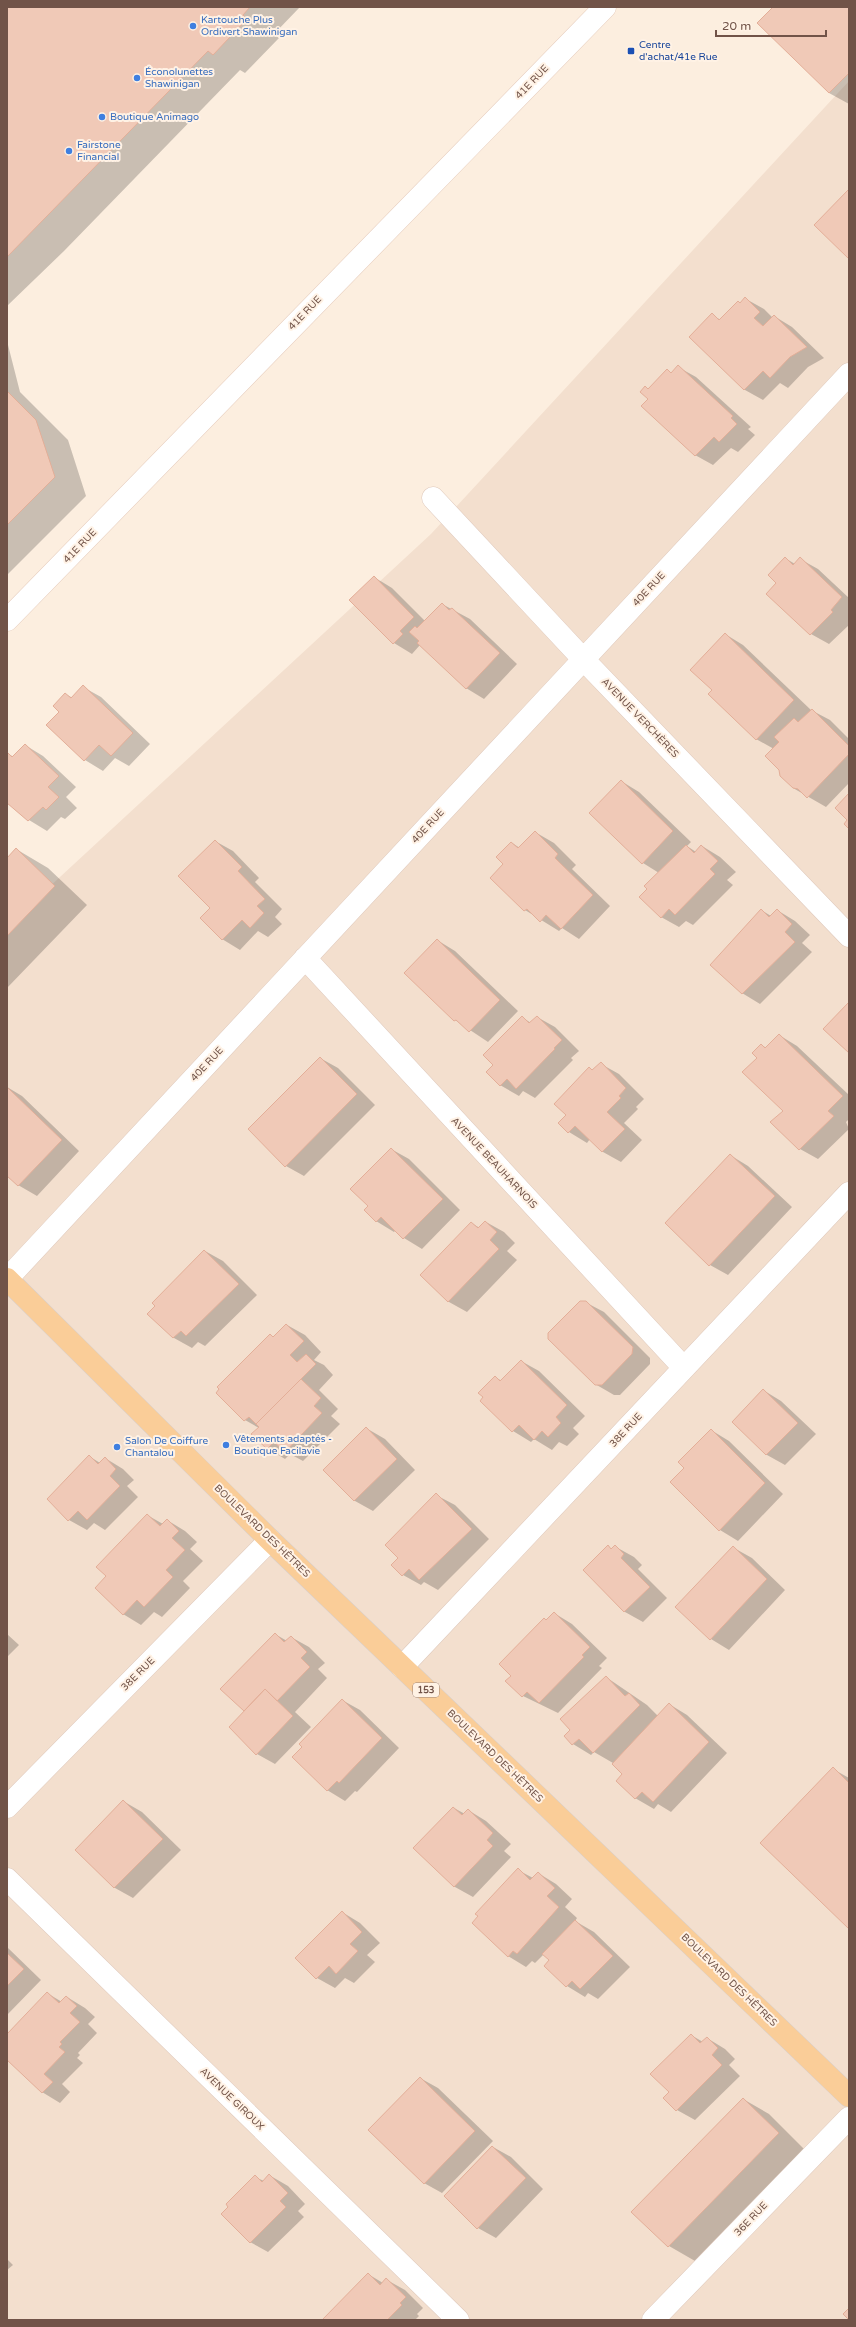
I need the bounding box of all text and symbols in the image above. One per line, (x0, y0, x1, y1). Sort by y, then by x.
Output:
scale bar (716, 12, 826, 38)
place label: Kartouche Plus Ordivert Shawinigan (201, 14, 297, 38)
text: 20 m (722, 19, 751, 33)
marker: Kartouche Plus Ordivert Shawinigan (188, 21, 198, 31)
place label: Centre d'achat/41e Rue (639, 39, 718, 63)
marker: Centre d'achat/41e Rue (626, 46, 636, 56)
street label: 41E RUE (513, 63, 551, 101)
place label: Éconolunettes Shawinigan (145, 66, 213, 90)
marker: Éconolunettes Shawinigan (132, 73, 142, 83)
place label: Boutique Animago (110, 111, 199, 123)
marker: Boutique Animago (97, 112, 107, 122)
place label: Fairstone Financial (77, 139, 121, 163)
marker: Fairstone Financial (64, 146, 74, 156)
street label: 41E RUE (286, 294, 324, 332)
street label: 41E RUE (61, 527, 99, 565)
street label: 40E RUE (630, 569, 668, 609)
street label: AVENUE VERCHÈRES (599, 676, 681, 760)
street label: 40E RUE (409, 806, 447, 846)
street label: 40E RUE (188, 1044, 226, 1084)
street label: AVENUE BEAUHARNOIS (449, 1115, 539, 1211)
street label: 38E RUE (607, 1410, 645, 1450)
place label: Vêtements adaptés - Boutique Facilavie (234, 1433, 332, 1457)
place label: Salon De Coiffure Chantalou (125, 1435, 208, 1459)
marker: Vêtements adaptés - Boutique Facilavie (221, 1440, 231, 1450)
marker: Salon De Coiffure Chantalou (112, 1442, 122, 1452)
street label: BOULEVARD DES HÊTRES (212, 1482, 312, 1580)
street label: 38E RUE (119, 1655, 157, 1693)
road number: 153 (413, 1683, 439, 1697)
street label: BOULEVARD DES HÊTRES (445, 1707, 545, 1805)
street label: BOULEVARD DES HÊTRES (679, 1931, 779, 2029)
street label: AVENUE GIROUX (197, 2065, 267, 2133)
street label: 36E RUE (732, 2200, 770, 2238)

